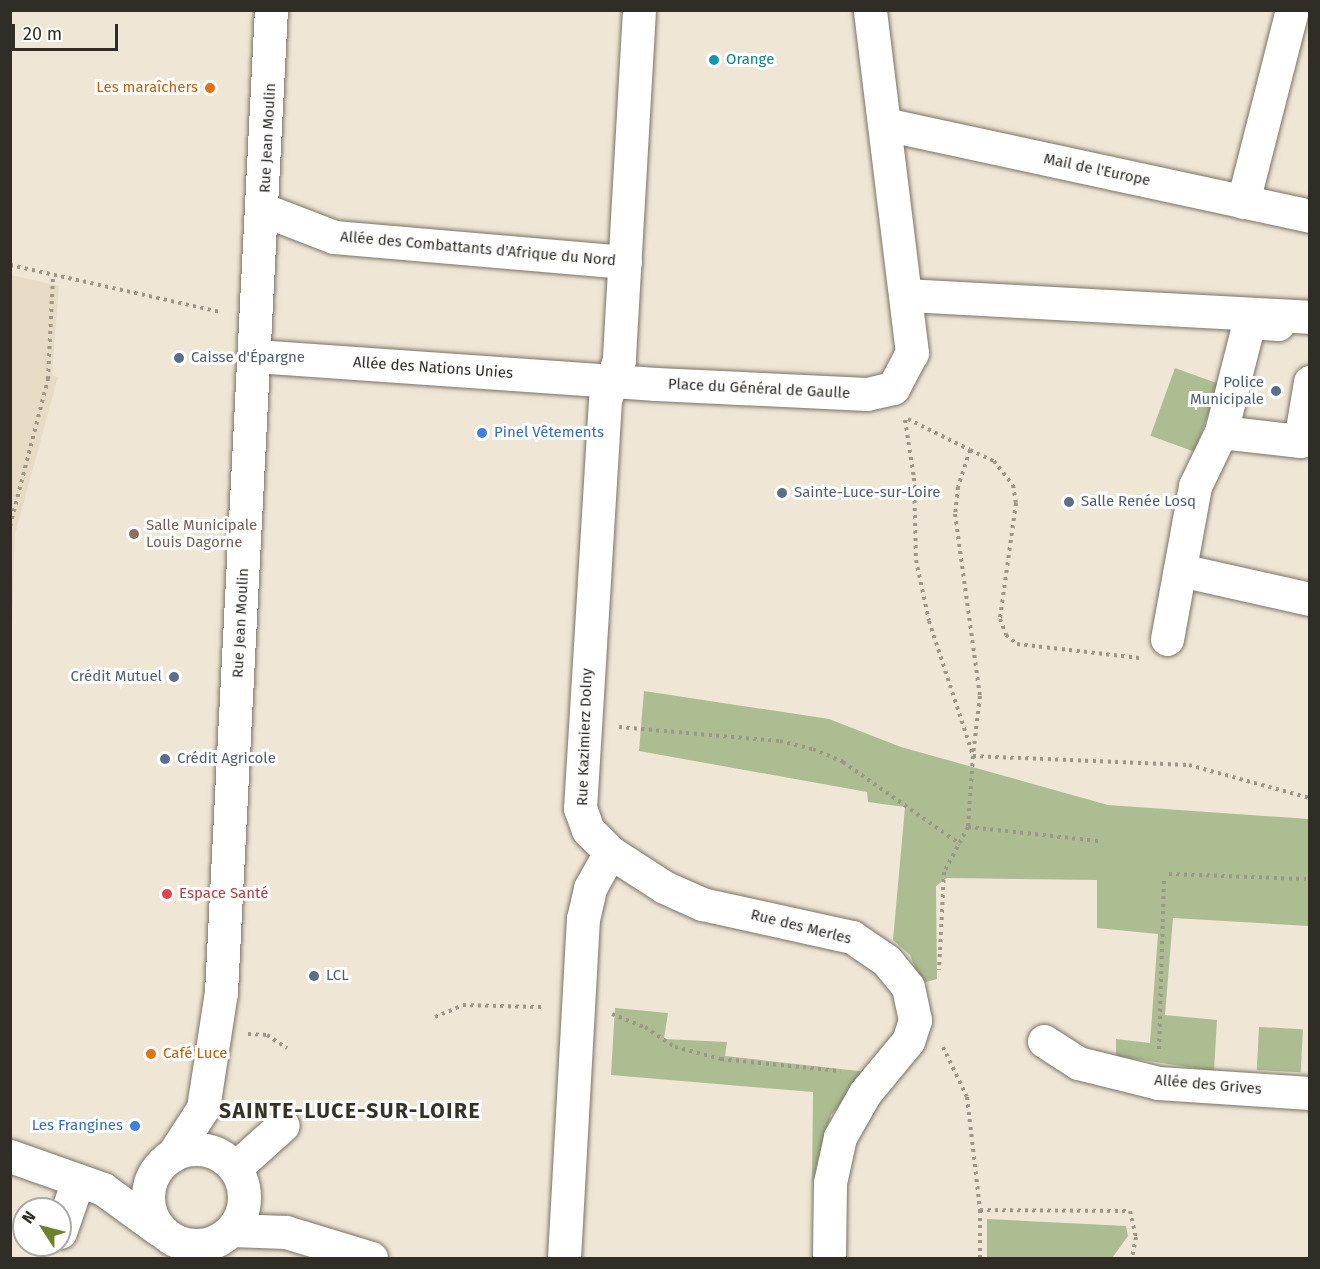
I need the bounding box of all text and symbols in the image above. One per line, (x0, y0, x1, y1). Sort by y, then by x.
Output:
scale bar (15, 12, 122, 50)
text: 20 m (23, 23, 62, 45)
place label: Orange (726, 51, 774, 69)
marker: Orange (707, 53, 721, 67)
place label: Les maraîchers (96, 79, 198, 97)
marker: Les maraîchers (203, 81, 217, 95)
street label: Rue Jean Moulin (256, 83, 280, 193)
street label: Mail de l'Europe (1042, 150, 1152, 190)
street label: Allée des Combattants d'Afrique du Nord (339, 228, 617, 270)
place label: Caisse d'Épargne (191, 349, 305, 367)
marker: Caisse d'Épargne (172, 351, 186, 365)
street label: Allée des Nations Unies (352, 353, 514, 383)
place label: Police Municipale (1190, 373, 1264, 408)
street label: Place du Général de Gaulle (667, 375, 851, 403)
marker: Police Municipale (1269, 384, 1283, 398)
place label: Pinel Vêtements (494, 424, 604, 442)
marker: Pinel Vêtements (475, 426, 489, 440)
place label: Sainte-Luce-sur-Loire (794, 484, 941, 502)
marker: Sainte-Luce-sur-Loire (775, 486, 789, 500)
place label: Salle Renée Losq (1081, 493, 1196, 511)
marker: Salle Renée Losq (1062, 495, 1076, 509)
place label: Salle Municipale Louis Dagorne (146, 516, 257, 551)
marker: Salle Municipale Louis Dagorne (127, 527, 141, 541)
street label: Rue Jean Moulin (229, 568, 253, 678)
place label: Crédit Mutuel (71, 668, 162, 686)
street label: Rue Kazimierz Dolny (574, 668, 596, 806)
marker: Crédit Mutuel (167, 670, 181, 684)
place label: Crédit Agricole (177, 750, 276, 768)
marker: Crédit Agricole (158, 752, 172, 766)
place label: Espace Santé (179, 885, 268, 903)
marker: Espace Santé (160, 887, 174, 901)
street label: Rue des Merles (749, 906, 853, 948)
place label: LCL (326, 967, 349, 985)
marker: LCL (307, 969, 321, 983)
place label: Café Luce (163, 1045, 227, 1063)
marker: Café Luce (144, 1047, 158, 1061)
street label: Allée des Grives (1154, 1071, 1262, 1099)
district label: SAINTE-LUCE-SUR-LOIRE (219, 1098, 481, 1124)
place label: Les Frangines (32, 1117, 123, 1135)
marker: Les Frangines (128, 1119, 142, 1133)
north arrow (12, 1197, 72, 1257)
text: N (18, 1207, 39, 1227)

